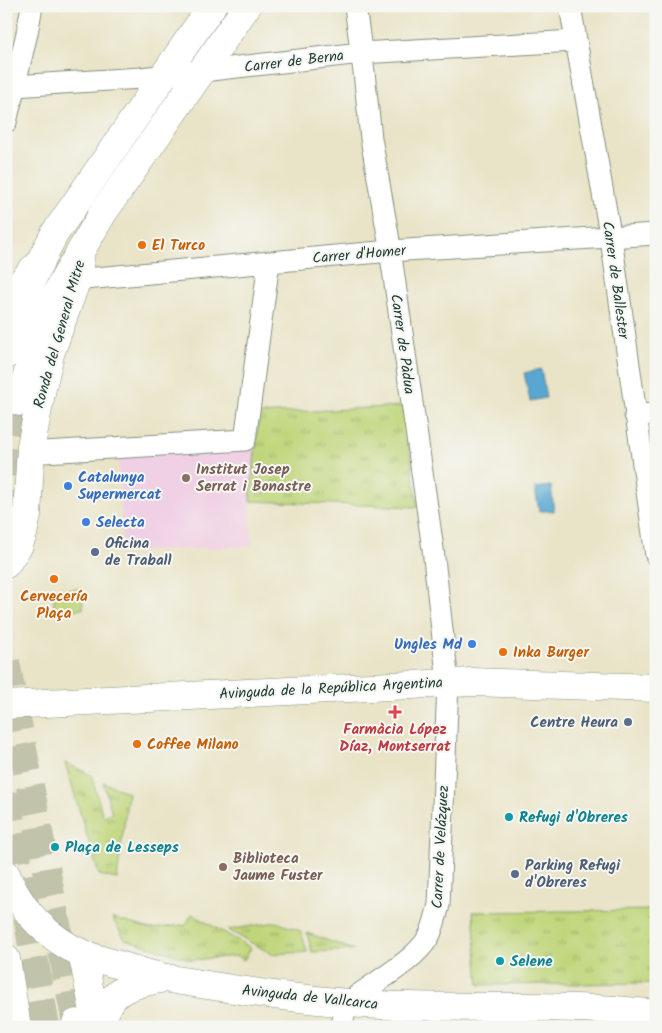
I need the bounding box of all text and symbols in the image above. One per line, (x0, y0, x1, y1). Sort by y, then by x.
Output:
street label: Carrer de Berna (243, 44, 345, 80)
street label: Carrer de Ballester (595, 220, 635, 342)
place label: El Turco (152, 234, 205, 258)
marker: El Turco (136, 239, 148, 251)
street label: Carrer d'Homer (311, 239, 408, 271)
street label: Ronda del General Mitre (27, 257, 93, 411)
street label: Carrer de Pàdua (383, 293, 421, 396)
place label: Institut Josep Serrat i Bonastre (196, 458, 312, 499)
place label: Catalunya Supermercat (78, 466, 161, 507)
marker: Institut Josep Serrat i Bonastre (180, 472, 192, 484)
marker: Catalunya Supermercat (62, 480, 74, 492)
place label: Selecta (96, 511, 145, 535)
marker: Selecta (80, 516, 92, 528)
place label: Oficina de Traball (105, 532, 172, 573)
marker: Oficina de Traball (89, 546, 101, 558)
marker: Cervecería Plaça (48, 573, 60, 585)
place label: Cervecería Plaça (20, 585, 88, 626)
place label: Ungles Md (394, 633, 463, 657)
marker: Ungles Md (466, 638, 478, 650)
place label: Inka Burger (513, 641, 589, 665)
marker: Inka Burger (497, 646, 509, 658)
street label: Avinguda de la República Argentina (219, 671, 443, 707)
marker: Farmàcia López Díaz, Montserrat (389, 706, 401, 718)
place label: Centre Heura (530, 711, 618, 735)
marker: Centre Heura (622, 716, 634, 728)
place label: Farmàcia López Díaz, Montserrat (339, 718, 451, 759)
place label: Coffee Milano (147, 733, 239, 757)
marker: Coffee Milano (131, 738, 143, 750)
street label: Carrer de Velázquez (426, 784, 456, 909)
place label: Refugi d'Obreres (519, 806, 628, 830)
marker: Refugi d'Obreres (503, 811, 515, 823)
place label: Plaça de Lesseps (65, 836, 179, 860)
marker: Plaça de Lesseps (49, 841, 61, 853)
place label: Biblioteca Jaume Fuster (233, 847, 323, 888)
place label: Parking Refugi d'Obreres (525, 854, 621, 895)
marker: Biblioteca Jaume Fuster (217, 861, 229, 873)
marker: Parking Refugi d'Obreres (509, 868, 521, 880)
place label: Selene (510, 950, 553, 974)
marker: Selene (494, 955, 506, 967)
street label: Avinguda de Vallcarca (241, 979, 379, 1017)

